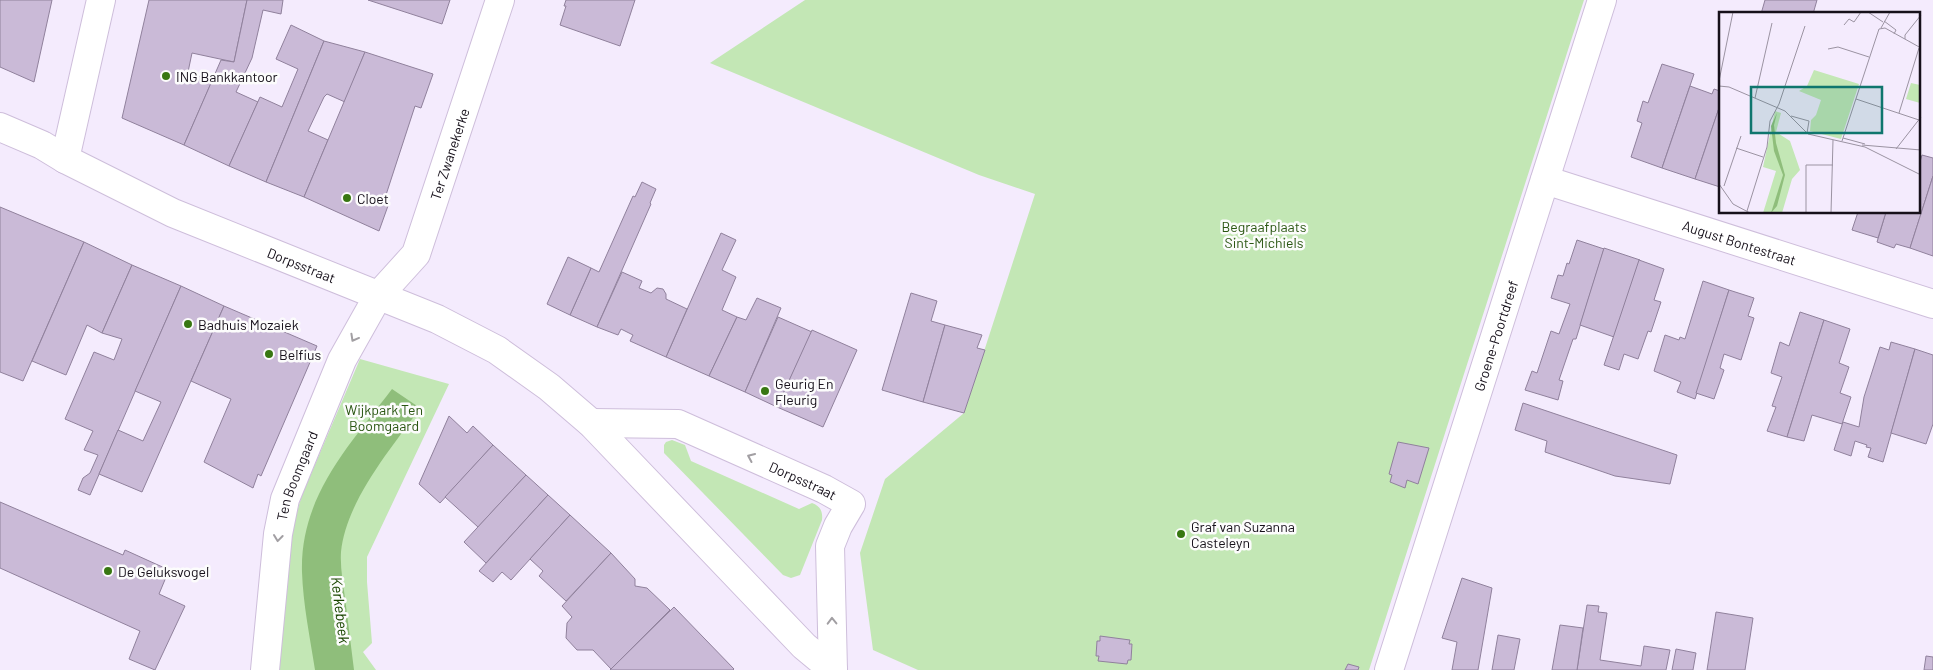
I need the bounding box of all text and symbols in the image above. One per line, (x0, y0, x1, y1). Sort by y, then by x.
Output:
inset map (1719, 12, 1920, 214)
place label: ING Bankkantoor (176, 68, 278, 85)
marker: ING Bankkantoor (160, 70, 172, 82)
street label: Ter Zwanekerke (426, 106, 472, 202)
place label: Cloet (357, 190, 389, 207)
marker: Cloet (341, 192, 353, 204)
street label: August Bontestraat (1680, 216, 1798, 268)
park label: Begraafplaats Sint-Michiels (1221, 218, 1307, 251)
street label: Dorpsstraat (265, 243, 338, 286)
street label: Groene-Poortdreef (1470, 278, 1521, 393)
place label: Badhuis Mozaiek (198, 316, 299, 333)
marker: Badhuis Mozaiek (182, 318, 194, 330)
one-way arrow (350, 333, 360, 342)
place label: Belfius (279, 346, 322, 363)
marker: Belfius (263, 348, 275, 360)
place label: Geurig En Fleurig (775, 375, 834, 408)
marker: Geurig En Fleurig (759, 385, 771, 397)
park label: Wijkpark Ten Boomgaard (345, 401, 423, 434)
street label: Ten Boomgaard (272, 428, 321, 522)
one-way arrow (747, 452, 756, 463)
street label: Dorpsstraat (767, 457, 840, 503)
place label: Graf van Suzanna Casteleyn (1191, 518, 1295, 551)
marker: Graf van Suzanna Casteleyn (1175, 528, 1187, 540)
one-way arrow (273, 535, 284, 543)
place label: De Geluksvogel (118, 563, 209, 580)
marker: De Geluksvogel (102, 565, 114, 577)
water label: Kerkebeek (328, 576, 354, 645)
one-way arrow (827, 617, 837, 625)

